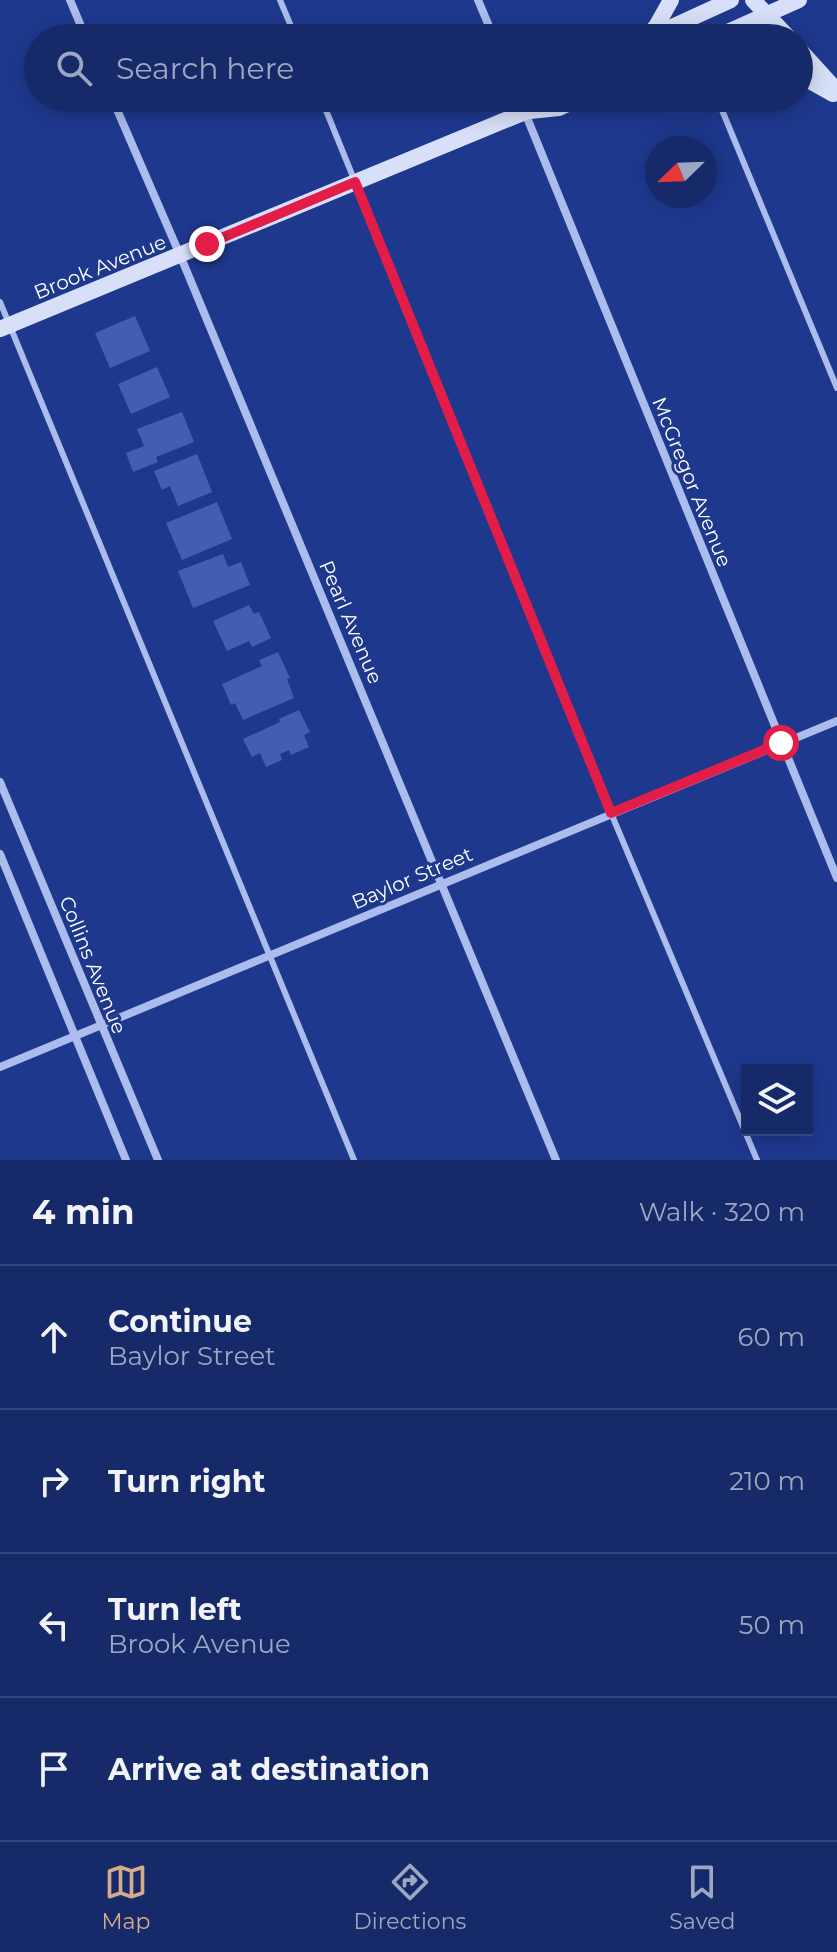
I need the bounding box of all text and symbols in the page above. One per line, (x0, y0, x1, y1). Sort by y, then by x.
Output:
search box (24, 24, 813, 112)
icon: search (52, 46, 96, 90)
text: Search here (116, 50, 294, 87)
north arrow (645, 136, 717, 208)
route end (189, 226, 225, 262)
street label: Brook Avenue (30, 230, 170, 304)
street label: McGregor Avenue (647, 394, 737, 570)
street label: Pearl Avenue (314, 557, 388, 687)
route start (763, 725, 799, 761)
street label: Baylor Street (348, 842, 476, 914)
street label: Collins Avenue (54, 893, 132, 1037)
map controls (741, 1064, 813, 1136)
button: layers (741, 1064, 813, 1136)
text: 4 min (32, 1191, 134, 1233)
text: Walk · 320 m (639, 1196, 805, 1228)
text: Continue (108, 1303, 252, 1340)
icon: ahead (32, 1315, 76, 1359)
text: 60 m (738, 1321, 805, 1353)
text: Baylor Street (108, 1340, 276, 1372)
icon: right (32, 1459, 76, 1503)
text: Turn right (108, 1463, 265, 1500)
text: 210 m (729, 1465, 805, 1497)
text: Turn left (108, 1591, 241, 1628)
icon: left (32, 1603, 76, 1647)
text: 50 m (739, 1609, 805, 1641)
text: Brook Avenue (108, 1628, 291, 1660)
icon: arrive (32, 1747, 76, 1791)
text: Arrive at destination (108, 1751, 430, 1788)
tab: Map (102, 1860, 150, 1935)
tab: Directions (354, 1860, 466, 1935)
tab: Saved (669, 1860, 735, 1935)

